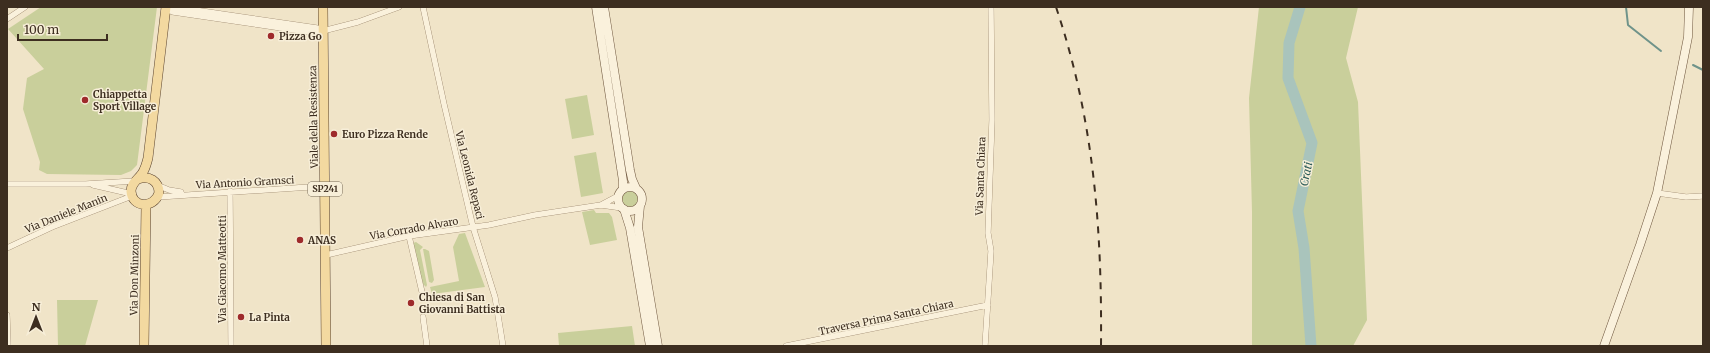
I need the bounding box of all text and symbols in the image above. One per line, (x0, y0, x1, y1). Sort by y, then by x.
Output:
scale bar (18, 16, 107, 42)
text: 100 m (24, 22, 59, 37)
place label: Pizza Go (279, 30, 322, 43)
marker: Pizza Go (266, 31, 276, 41)
street label: Viale della Resistenza (306, 65, 321, 170)
place label: Chiappetta Sport Village (93, 88, 157, 113)
marker: Chiappetta Sport Village (80, 95, 90, 105)
place label: Euro Pizza Rende (342, 128, 428, 141)
marker: Euro Pizza Rende (329, 129, 339, 139)
street label: Via Leonida Repaci (452, 129, 487, 221)
street label: Via Santa Chiara (973, 136, 988, 217)
water label: Crati (1297, 161, 1315, 187)
street label: Via Antonio Gramsci (194, 173, 295, 192)
road number: SP241 (308, 182, 342, 196)
street label: Via Daniele Manin (22, 191, 110, 236)
street label: Via Corrado Alvaro (368, 214, 459, 243)
street label: Via Giacomo Matteotti (216, 215, 229, 324)
street label: Via Don Minzoni (127, 234, 142, 317)
place label: ANAS (307, 234, 336, 247)
marker: ANAS (295, 235, 305, 245)
place label: Chiesa di San Giovanni Battista (419, 291, 506, 316)
north arrow (16, 297, 56, 337)
street label: Traversa Prima Santa Chiara (818, 297, 955, 338)
marker: Chiesa di San Giovanni Battista (406, 298, 416, 308)
text: N (32, 300, 41, 314)
place label: La Pinta (249, 311, 290, 324)
marker: La Pinta (236, 312, 246, 322)

